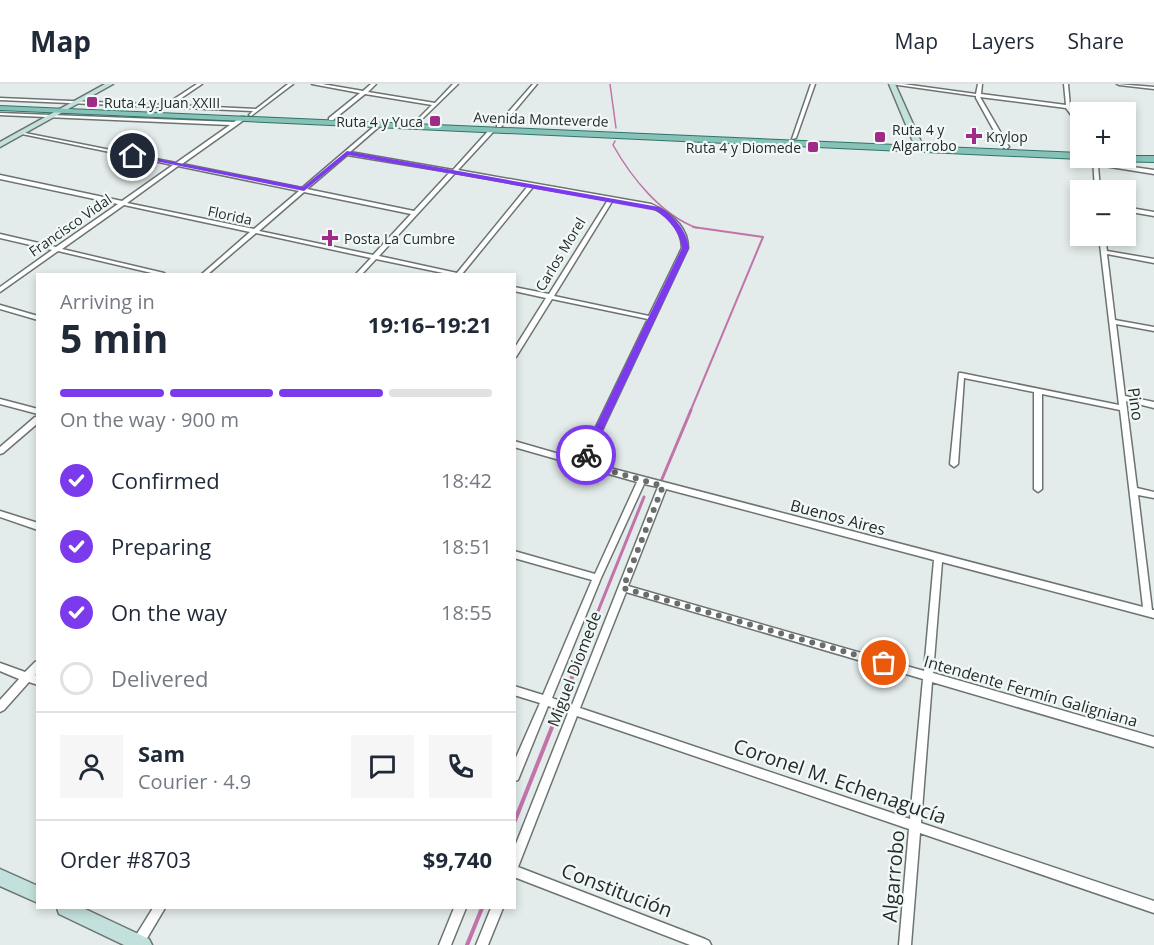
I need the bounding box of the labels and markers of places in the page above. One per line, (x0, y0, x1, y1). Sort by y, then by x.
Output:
place label: Ruta 4 y Juan XXIII (104, 93, 220, 112)
marker: Ruta 4 y Juan XXIII (85, 95, 99, 109)
place label: Ruta 4 y Yuca (336, 112, 423, 131)
marker: Ruta 4 y Yuca (428, 114, 442, 128)
place label: Ruta 4 y Algarrobo (892, 120, 957, 155)
place label: Krylop (986, 127, 1028, 146)
marker: Krylop (967, 129, 981, 143)
pin (107, 130, 158, 181)
marker: Ruta 4 y Algarrobo (873, 130, 887, 144)
place label: Ruta 4 y Diomede (686, 138, 801, 157)
marker: Ruta 4 y Diomede (806, 140, 820, 154)
marker: Posta La Cumbre (321, 229, 339, 247)
place label: Posta La Cumbre (344, 229, 455, 248)
pin (858, 637, 909, 688)

